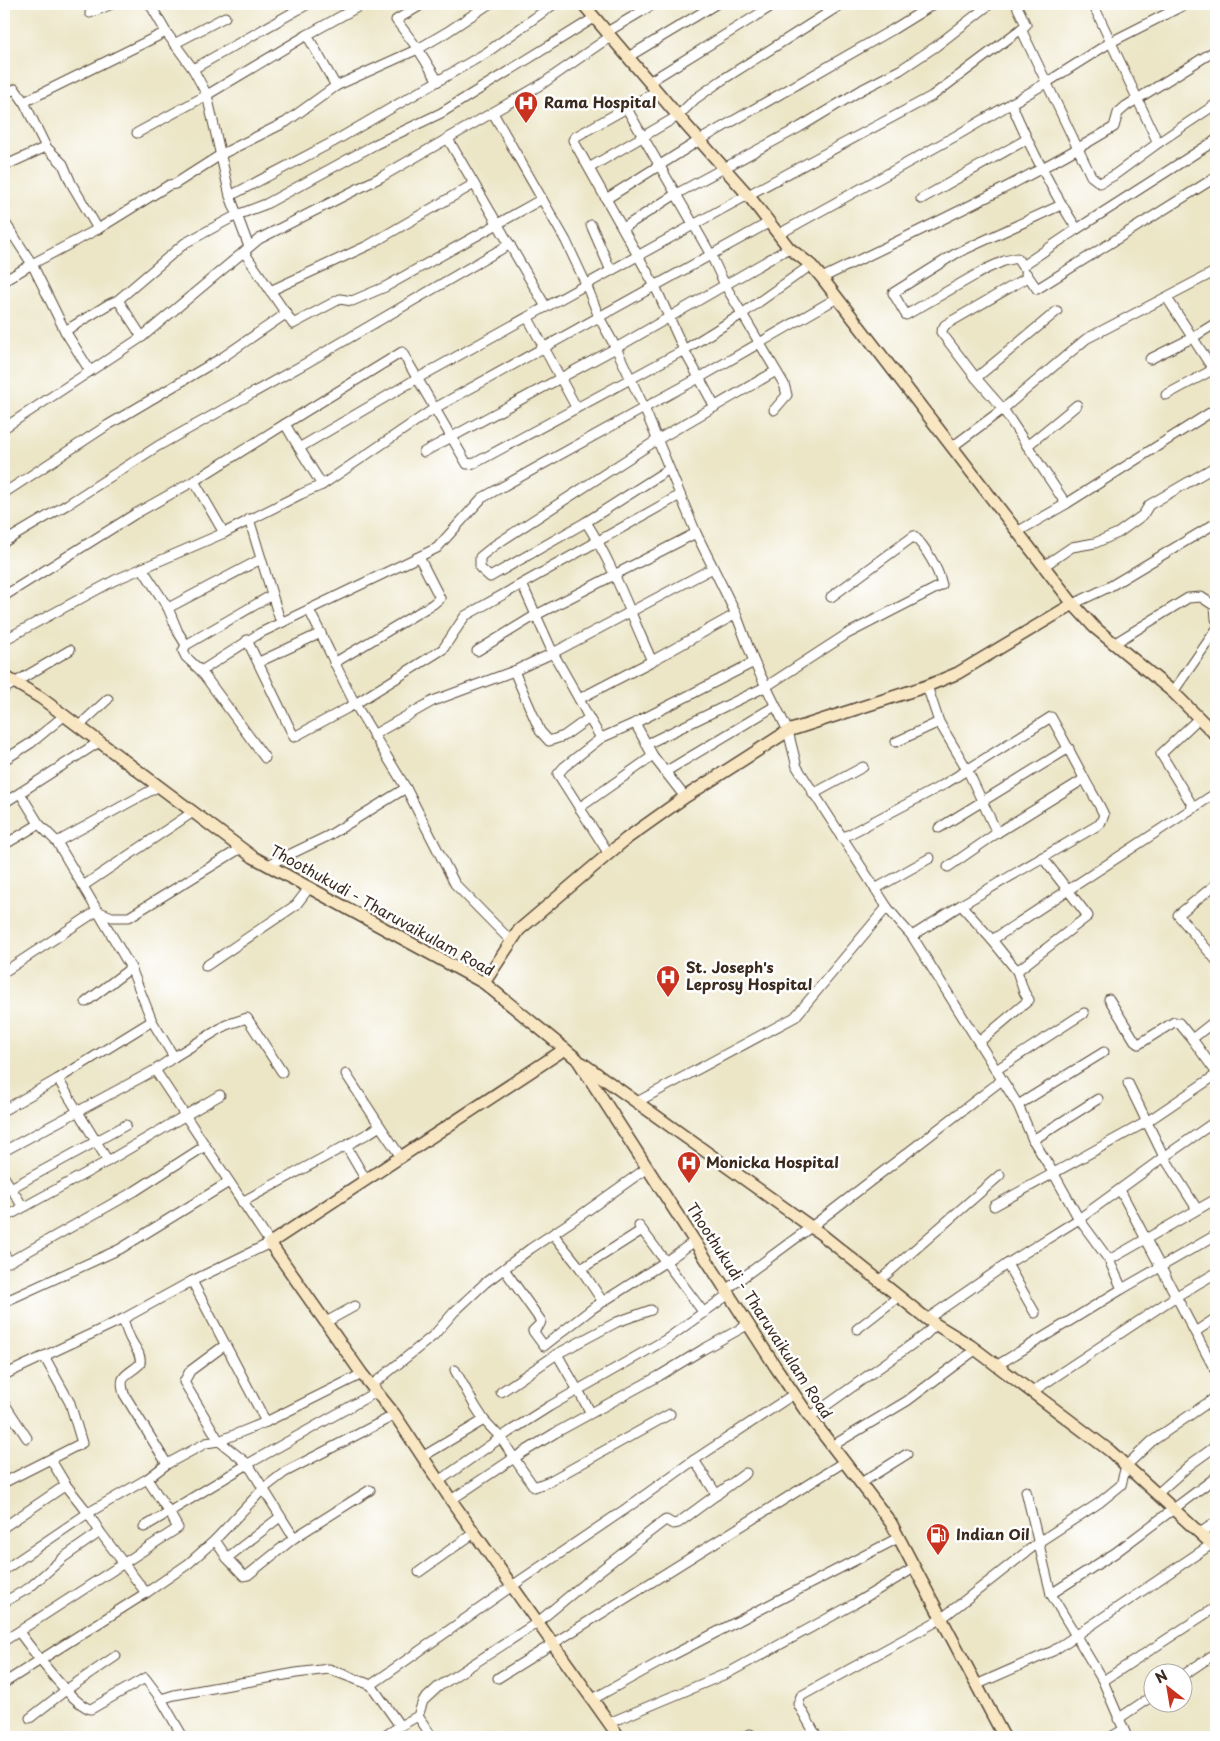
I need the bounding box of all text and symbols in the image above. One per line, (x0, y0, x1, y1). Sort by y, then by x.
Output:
hospital icon: Rama Hospital (513, 90, 539, 124)
place label: Rama Hospital (544, 90, 656, 113)
street label: Thoothukudi - Tharuvaikulam Road (266, 838, 499, 981)
place label: St. Joseph's Leprosy Hospital (686, 955, 812, 995)
hospital icon: St. Joseph's Leprosy Hospital (655, 964, 681, 998)
hospital icon: Monicka Hospital (676, 1150, 702, 1184)
place label: Monicka Hospital (706, 1150, 839, 1173)
street label: Thoothukudi - Tharuvaikulam Road (682, 1198, 839, 1423)
fuel station icon: Indian Oil (925, 1522, 951, 1556)
place label: Indian Oil (956, 1522, 1030, 1545)
north arrow (1142, 1664, 1192, 1714)
text: N (1151, 1665, 1171, 1688)

